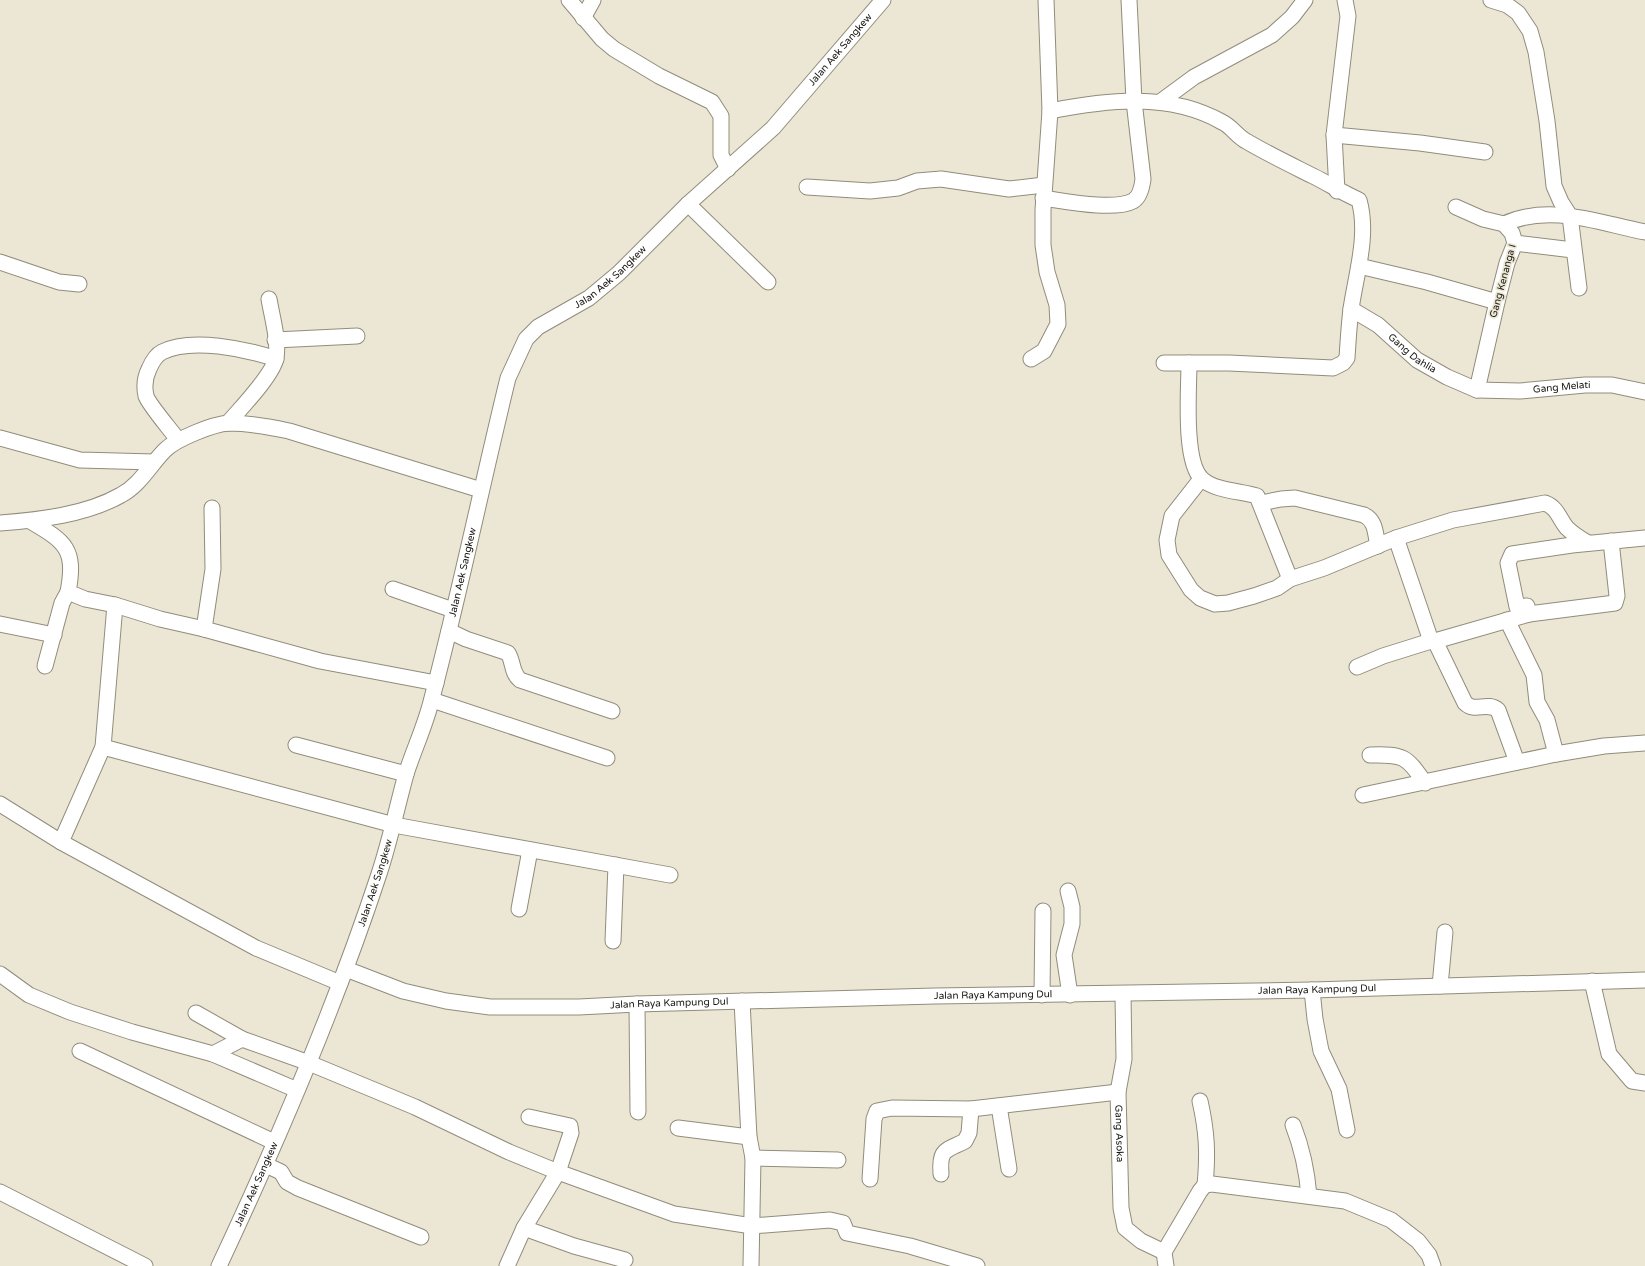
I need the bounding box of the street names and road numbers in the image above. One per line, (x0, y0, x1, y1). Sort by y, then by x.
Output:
street label: Jalan Aek Sangkew (806, 11, 875, 88)
street label: Jalan Aek Sangkew (572, 243, 649, 311)
street label: Gang Kenanga I (1487, 243, 1519, 319)
street label: Gang Dahlia (1386, 331, 1438, 376)
street label: Gang Melati (1533, 379, 1591, 396)
street label: Jalan Aek Sangkew (447, 526, 479, 618)
street label: Jalan Aek Sangkew (355, 838, 395, 928)
street label: Jalan Raya Kampung Dul (1258, 982, 1376, 997)
street label: Jalan Raya Kampung Dul (934, 988, 1052, 1002)
street label: Jalan Raya Kampung Dul (610, 996, 729, 1011)
street label: Gang Asoka (1112, 1105, 1126, 1162)
street label: Jalan Aek Sangkew (232, 1140, 281, 1228)

